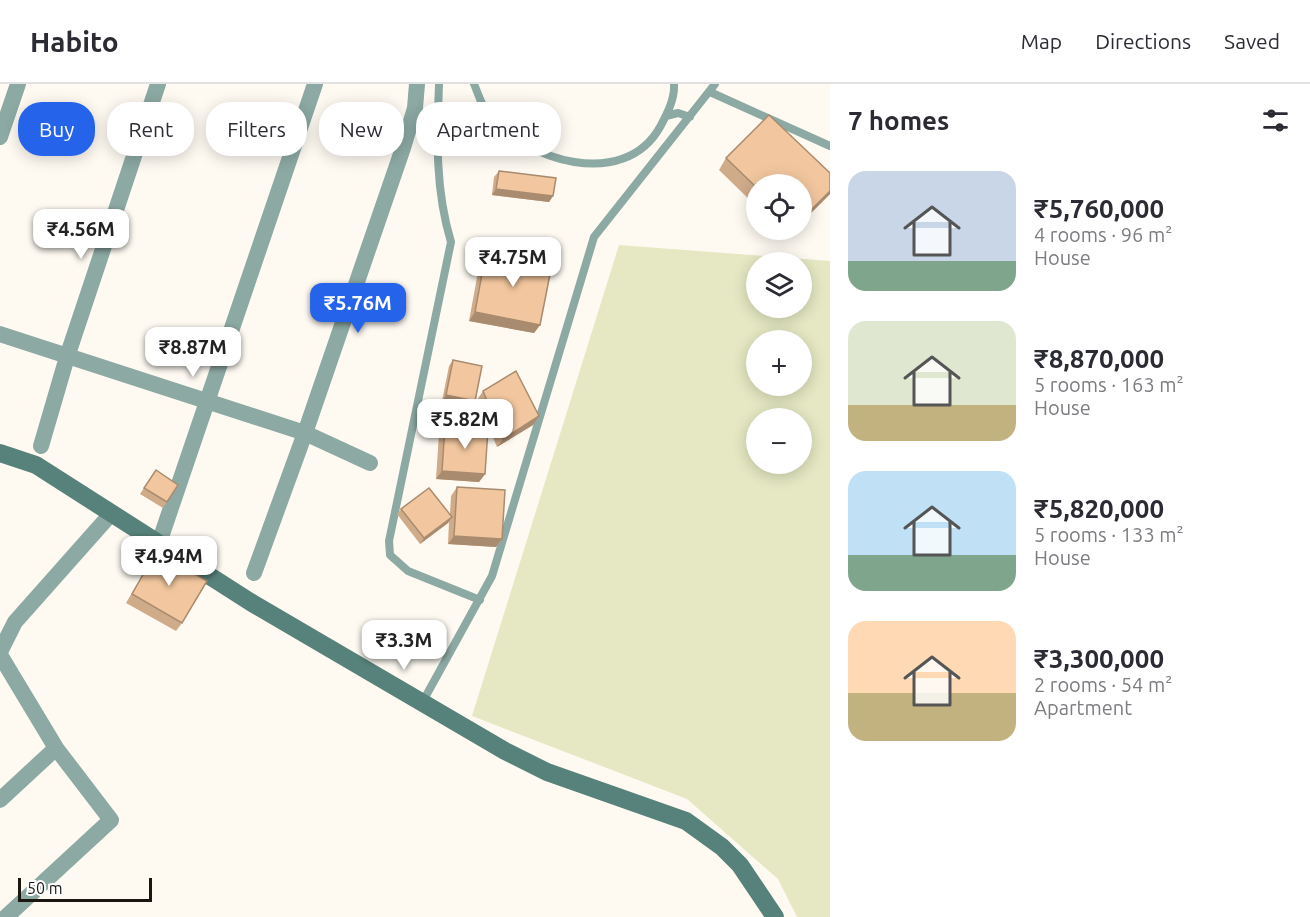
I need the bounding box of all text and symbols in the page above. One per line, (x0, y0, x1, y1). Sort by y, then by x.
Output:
text: Habito (30, 26, 119, 57)
text: Map (1021, 29, 1062, 53)
text: Directions (1095, 29, 1191, 53)
text: Saved (1224, 29, 1280, 53)
chip: Buy (18, 102, 95, 156)
chip: Rent (107, 102, 194, 156)
chip: Filters (206, 102, 307, 156)
chip: New (319, 102, 404, 156)
chip: Apartment (416, 102, 561, 156)
icon: filters (1259, 104, 1292, 137)
text: 7 homes (848, 106, 949, 135)
map controls (746, 174, 812, 474)
button: locate (746, 174, 812, 240)
text: ₹5,760,000 (1034, 194, 1164, 223)
icon: home (896, 195, 968, 267)
pin: ₹4.56M (32, 209, 130, 260)
text: ₹4.56M (47, 217, 115, 240)
text: 4 rooms · 96 m² (1034, 223, 1172, 246)
pin: ₹4.75M (464, 237, 562, 288)
text: ₹4.75M (479, 245, 547, 268)
text: House (1034, 246, 1091, 269)
button: layers (746, 252, 812, 318)
pin: ₹5.76M (309, 283, 407, 334)
text: ₹5.76M (324, 291, 392, 314)
pin: ₹8.87M (144, 327, 242, 378)
button: + (746, 330, 812, 396)
text: ₹8.87M (159, 335, 227, 358)
text: ₹8,870,000 (1034, 344, 1164, 373)
icon: home (896, 345, 968, 417)
text: 5 rooms · 163 m² (1034, 373, 1184, 396)
text: House (1034, 396, 1091, 419)
pin: ₹5.82M (416, 399, 514, 450)
text: ₹5.82M (431, 407, 499, 430)
button: − (746, 408, 812, 474)
text: ₹5,820,000 (1034, 494, 1164, 523)
icon: home (896, 495, 968, 567)
text: 5 rooms · 133 m² (1034, 523, 1184, 546)
pin: ₹4.94M (120, 536, 218, 587)
text: ₹4.94M (135, 544, 203, 567)
text: House (1034, 546, 1091, 569)
pin: ₹3.3M (362, 620, 446, 671)
text: ₹3.3M (376, 628, 432, 651)
text: ₹3,300,000 (1034, 644, 1164, 673)
icon: home (896, 645, 968, 717)
text: 2 rooms · 54 m² (1034, 673, 1172, 696)
text: Apartment (1034, 696, 1132, 719)
scale bar (18, 875, 152, 902)
text: 50 m (27, 879, 63, 897)

